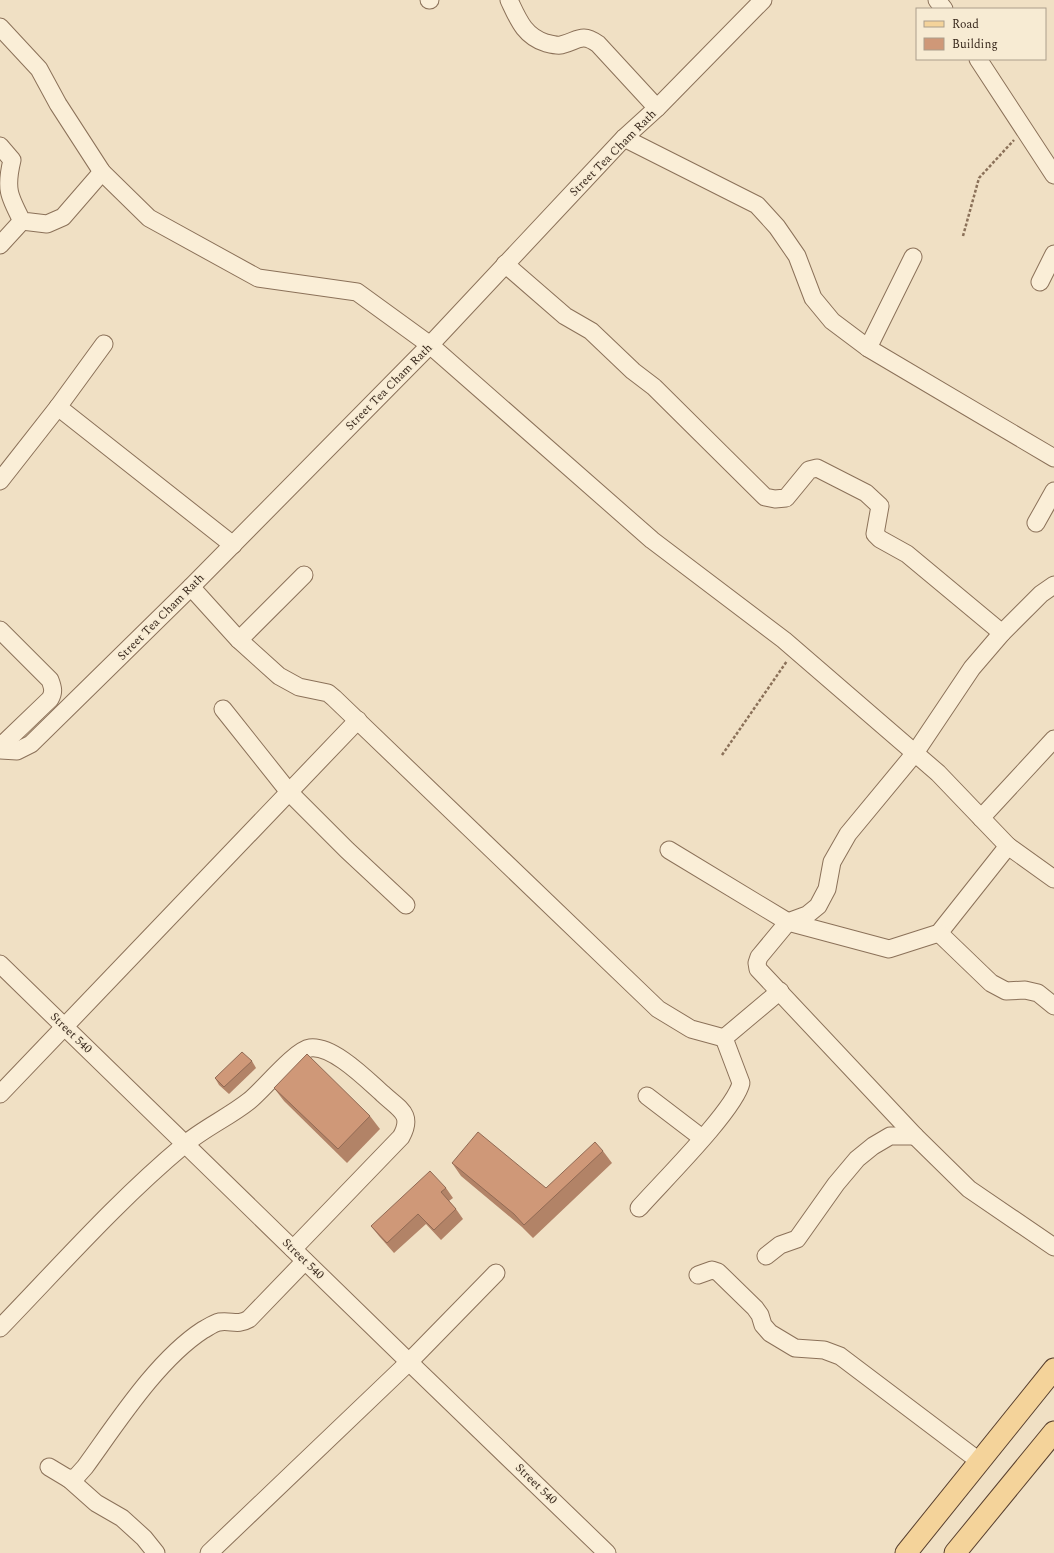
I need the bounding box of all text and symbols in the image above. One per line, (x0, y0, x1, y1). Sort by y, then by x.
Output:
legend (916, 8, 1046, 60)
text: Road (952, 15, 979, 34)
text: Building (952, 35, 998, 54)
street label: Street Tea Cham Rath (565, 105, 661, 201)
street label: Street Tea Cham Rath (341, 339, 437, 435)
street label: Street Tea Cham Rath (113, 569, 209, 665)
street label: Street 540 (46, 1008, 96, 1058)
street label: Street 540 (278, 1234, 328, 1284)
street label: Street 540 (511, 1459, 561, 1509)

